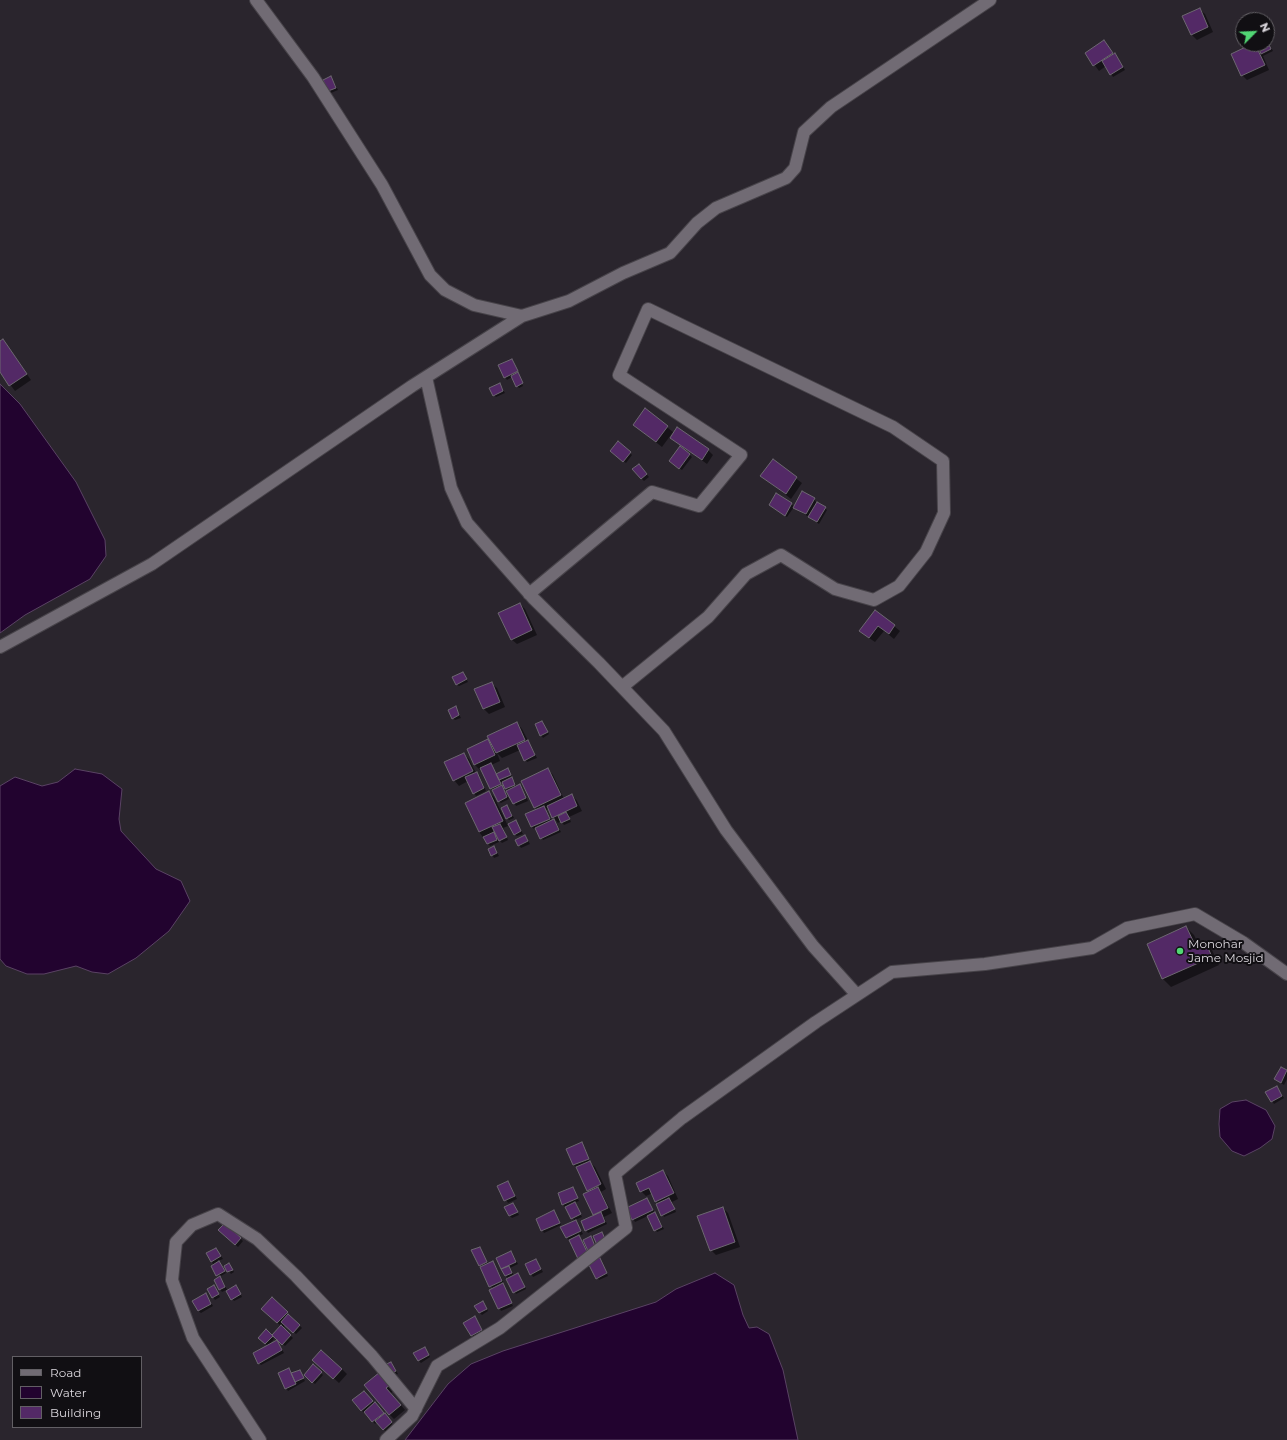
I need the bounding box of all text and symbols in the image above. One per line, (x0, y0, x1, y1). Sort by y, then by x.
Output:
north arrow (1235, 12, 1275, 52)
text: N (1257, 21, 1273, 34)
place label: Monohar Jame Mosjid (1188, 937, 1264, 965)
marker: Monohar Jame Mosjid (1175, 946, 1185, 956)
legend (12, 1356, 142, 1428)
text: Road (50, 1365, 81, 1380)
text: Water (50, 1385, 86, 1400)
text: Building (50, 1405, 101, 1420)

